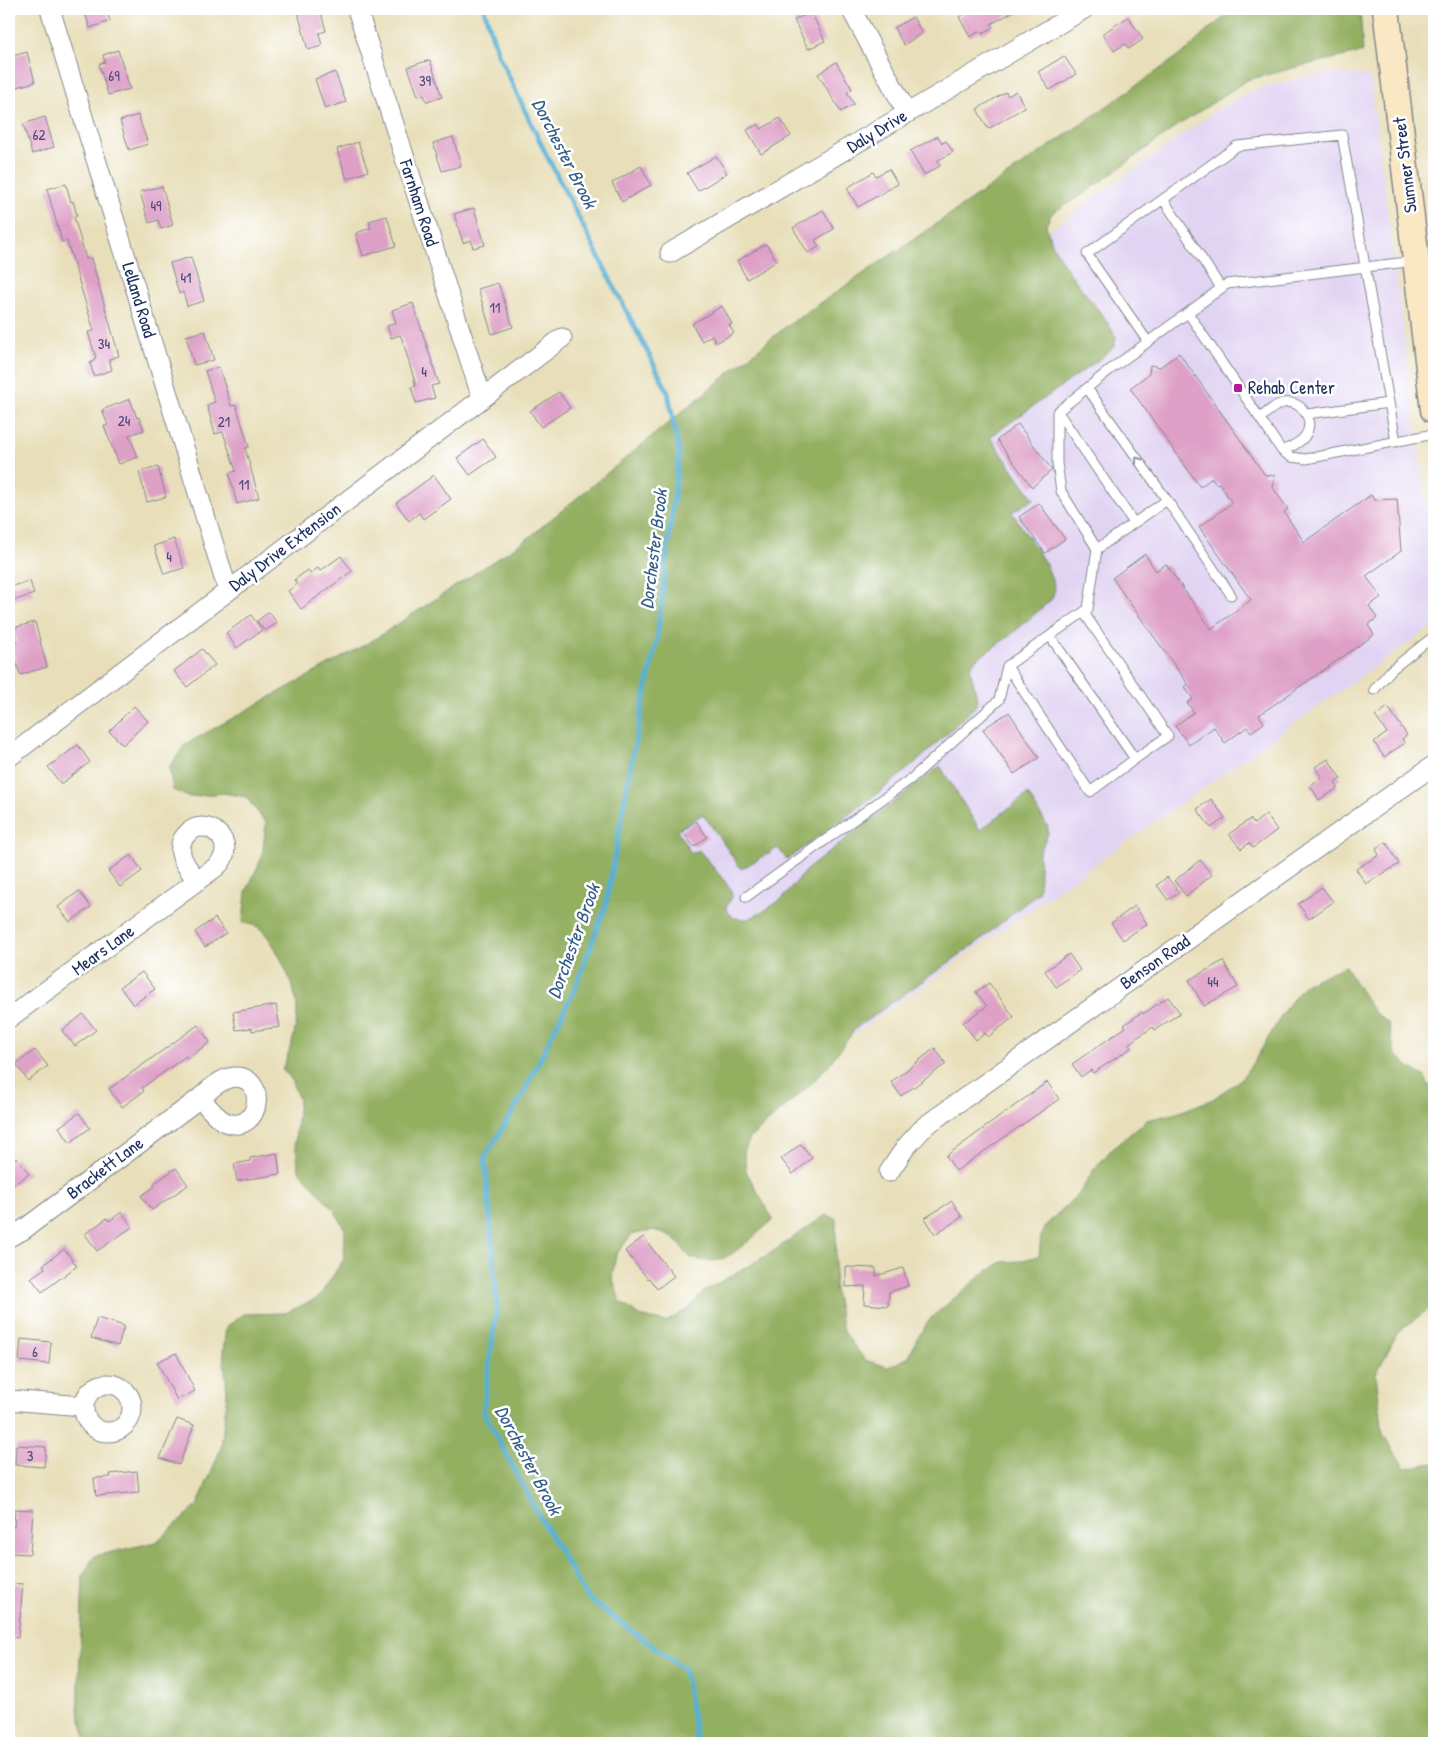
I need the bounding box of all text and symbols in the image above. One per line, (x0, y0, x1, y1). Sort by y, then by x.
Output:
house number: 69 (108, 65, 120, 86)
house number: 39 (419, 70, 432, 91)
water label: Dorchester Brook (526, 94, 605, 214)
street label: Daly Drive (842, 103, 911, 158)
street label: Sumner Street (1386, 115, 1423, 214)
house number: 62 (32, 124, 46, 145)
street label: Farnham Road (393, 156, 445, 249)
house number: 49 (150, 195, 162, 216)
street label: Lelland Road (116, 259, 163, 341)
house number: 41 (180, 267, 192, 288)
house number: 11 (490, 297, 500, 318)
house number: 34 (98, 333, 111, 354)
house number: 4 (421, 361, 427, 382)
place label: Rehab Center (1248, 375, 1335, 400)
marker: Rehab Center (1232, 382, 1244, 394)
house number: 24 (118, 410, 131, 431)
house number: 21 (218, 411, 230, 432)
one-way arrow (1136, 457, 1144, 466)
house number: 11 (239, 474, 249, 495)
water label: Dorchester Brook (633, 486, 673, 610)
street label: Daly Drive Extension (224, 496, 346, 597)
house number: 4 (166, 546, 172, 567)
water label: Dorchester Brook (540, 878, 606, 1002)
street label: Mears Lane (66, 918, 139, 981)
street label: Benson Road (1115, 928, 1195, 995)
house number: 44 (1207, 971, 1219, 992)
street label: Brackett Lane (61, 1130, 148, 1205)
house number: 6 (32, 1341, 38, 1362)
water label: Dorchester Brook (489, 1401, 570, 1521)
house number: 3 (27, 1445, 34, 1466)

